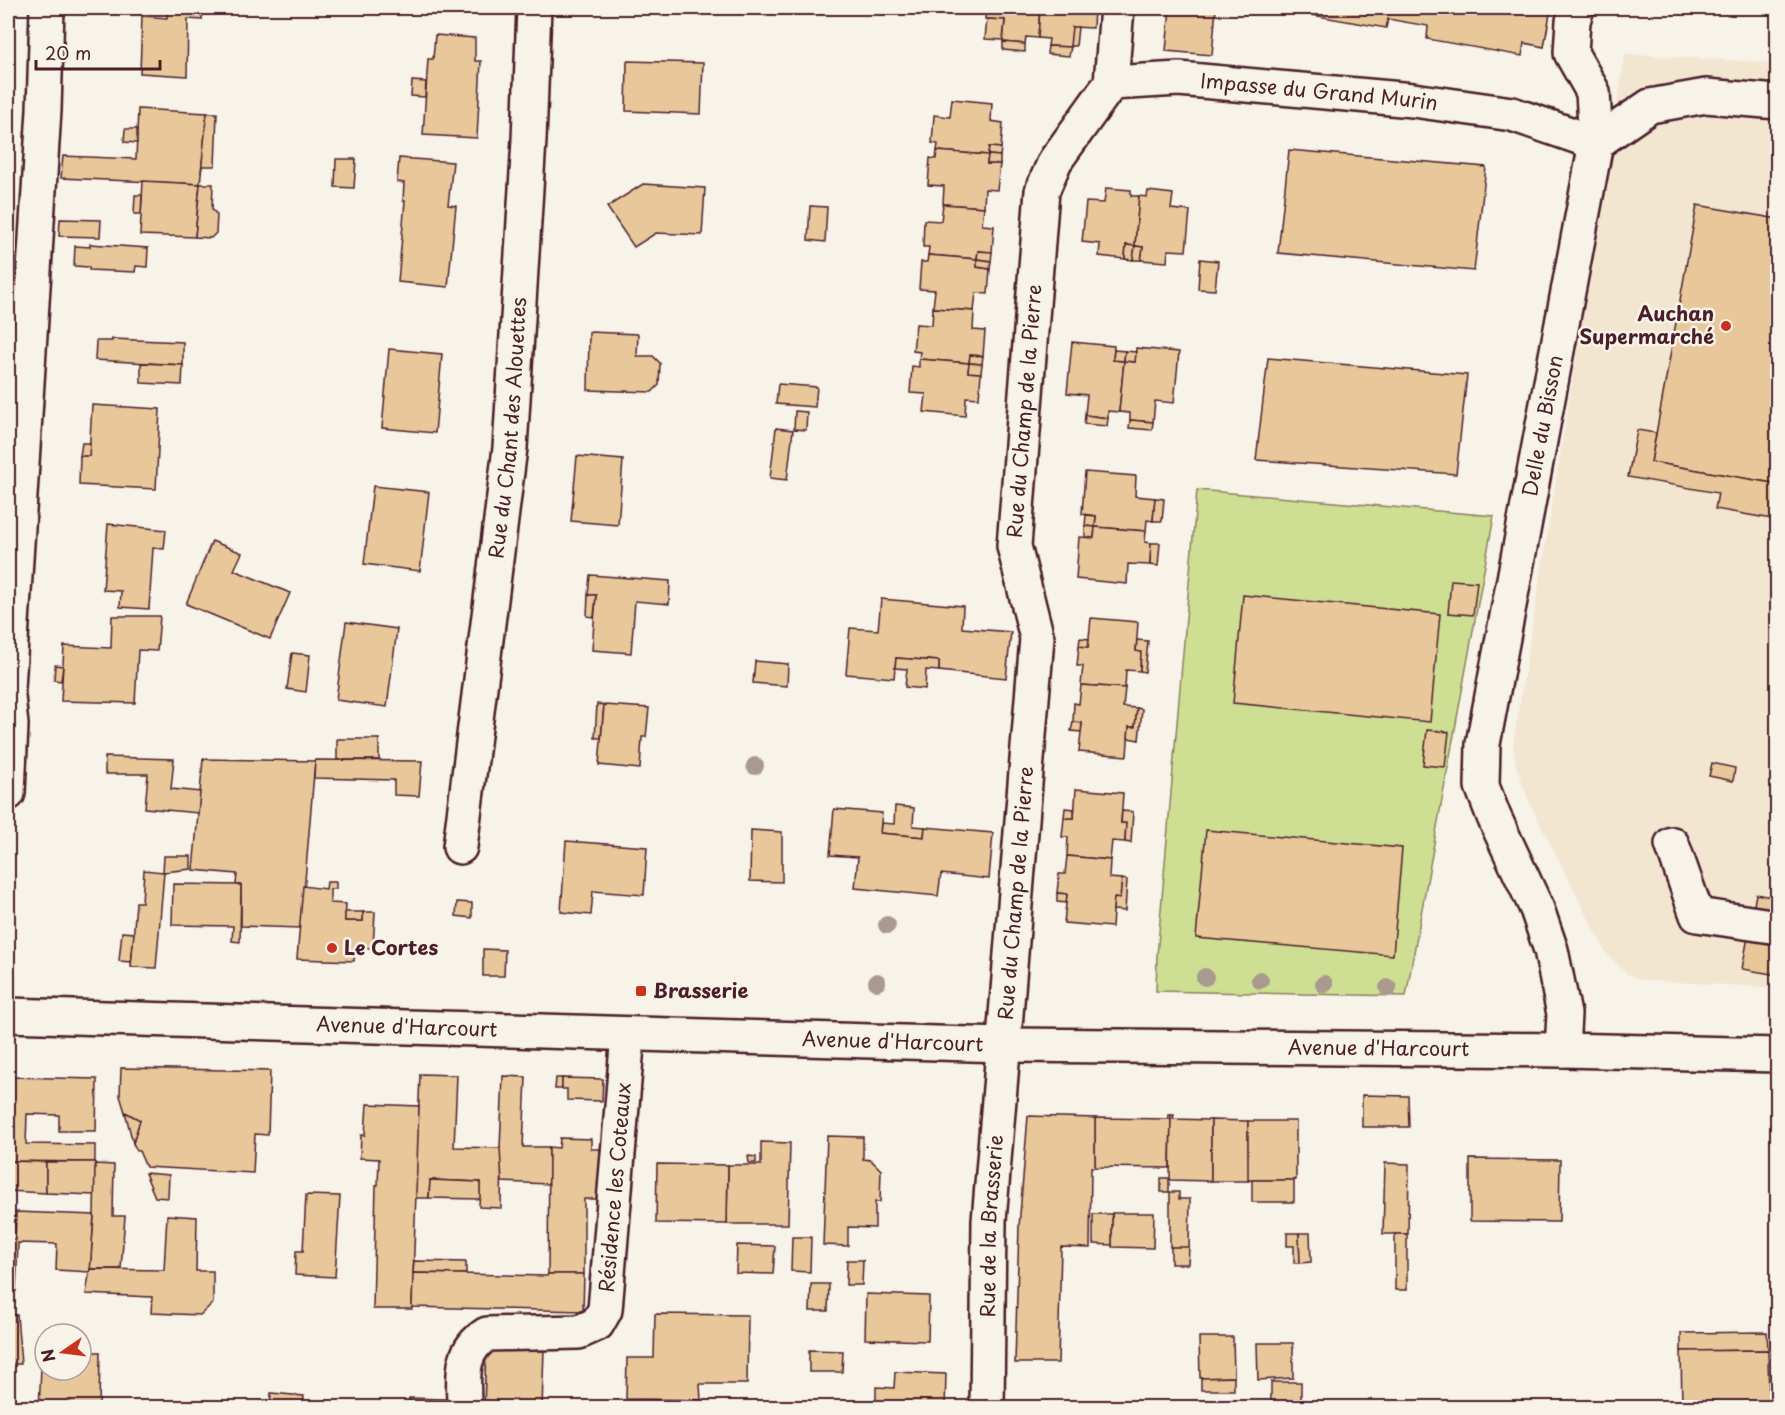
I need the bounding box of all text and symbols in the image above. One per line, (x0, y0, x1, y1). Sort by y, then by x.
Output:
scale bar (36, 33, 160, 71)
text: 20 m (45, 39, 91, 66)
street label: Impasse du Grand Murin (1199, 65, 1440, 117)
street label: Rue du Champ de la Pierre (999, 283, 1049, 539)
street label: Rue du Chant des Alouettes (480, 296, 533, 560)
place label: Auchan Supermarché (1579, 298, 1714, 351)
marker: Auchan Supermarché (1719, 319, 1733, 333)
street label: Delle du Bisson (1514, 352, 1570, 499)
street label: Rue du Champ de la Pierre (990, 765, 1040, 1021)
place label: Le Cortes (344, 932, 438, 962)
marker: Le Cortes (325, 941, 339, 955)
place label: Brasserie (653, 975, 748, 1005)
marker: Brasserie (634, 984, 648, 998)
street label: Avenue d'Harcourt (316, 1008, 498, 1044)
street label: Avenue d'Harcourt (801, 1023, 984, 1058)
street label: Avenue d'Harcourt (1288, 1032, 1469, 1063)
street label: Résidence les Coteaux (591, 1081, 638, 1294)
street label: Rue de la Brasserie (972, 1134, 1010, 1318)
north arrow (33, 1322, 93, 1382)
text: N (34, 1347, 61, 1365)

